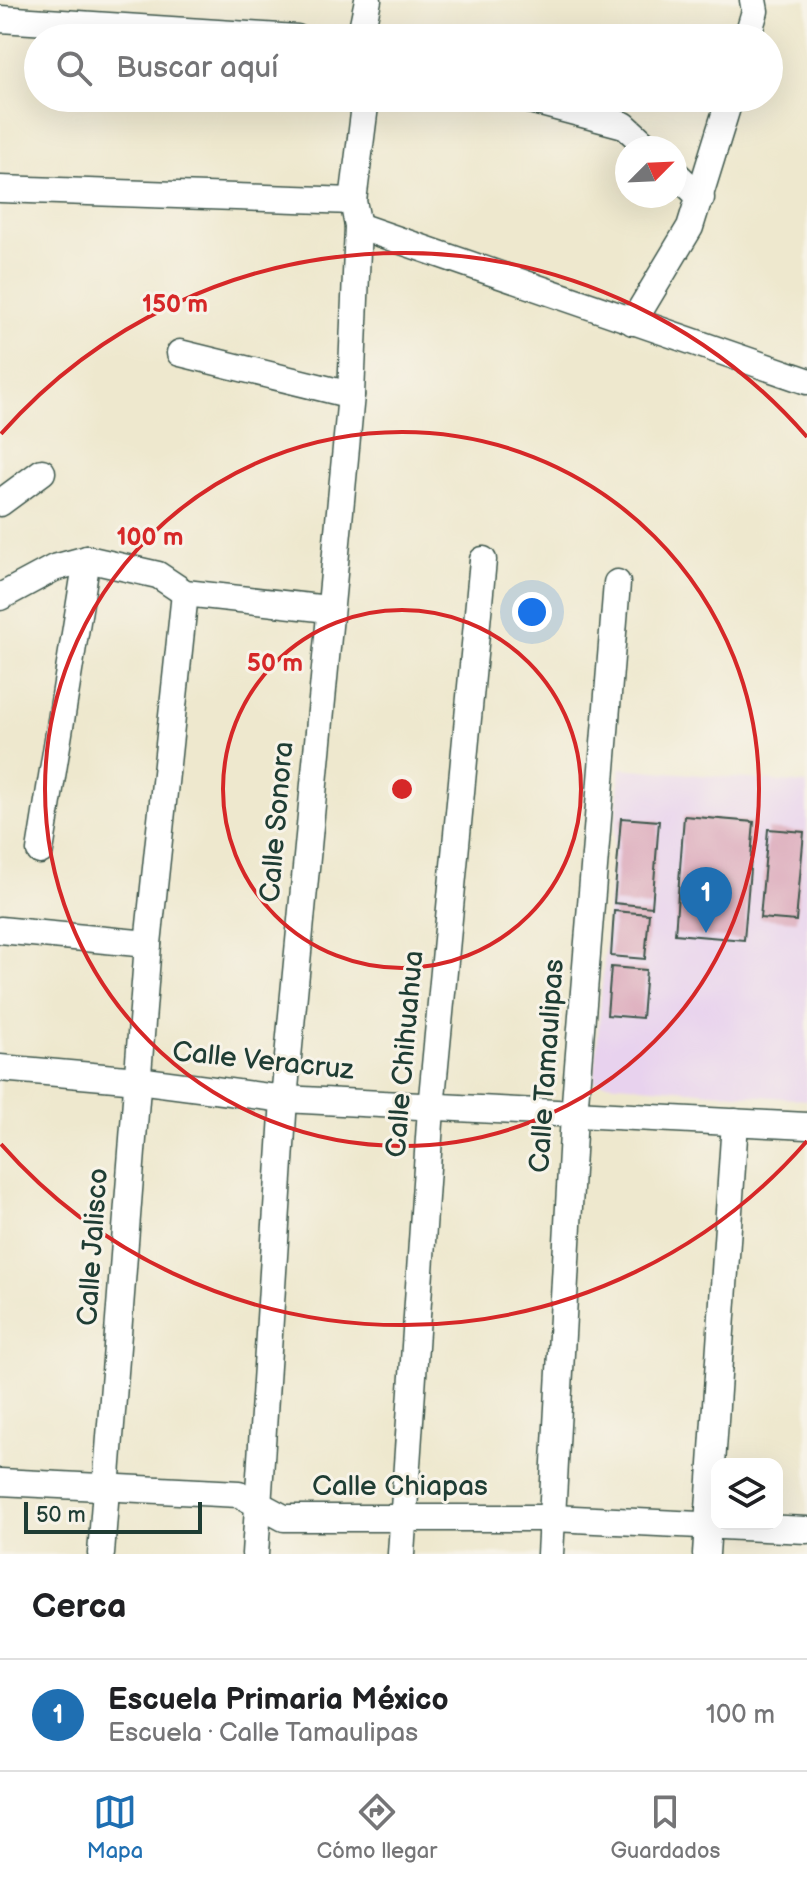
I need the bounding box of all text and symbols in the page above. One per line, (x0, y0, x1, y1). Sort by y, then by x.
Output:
search box (24, 24, 783, 112)
icon: search (52, 46, 96, 90)
text: Buscar aquí (116, 50, 278, 86)
north arrow (615, 136, 687, 208)
text: 150 m (142, 290, 208, 319)
text: 100 m (117, 523, 183, 552)
your location (512, 592, 552, 632)
text: 50 m (247, 649, 303, 678)
street label: Calle Sonora (254, 740, 300, 904)
centre of rings (388, 775, 416, 803)
pin: 1 (680, 867, 732, 933)
street label: Calle Chihuahua (380, 949, 430, 1159)
street label: Calle Tamaulipas (523, 958, 571, 1174)
street label: Calle Veracruz (171, 1035, 356, 1087)
street label: Calle Jalisco (71, 1167, 115, 1327)
map controls (711, 1458, 783, 1530)
button: layers (711, 1458, 783, 1530)
street label: Calle Chiapas (312, 1470, 488, 1503)
scale bar (24, 1498, 202, 1534)
text: 50 m (36, 1502, 86, 1529)
text: Cerca (32, 1586, 127, 1627)
text: Escuela Primaria México (108, 1682, 449, 1718)
text: 1 (53, 1700, 63, 1731)
text: 100 m (706, 1700, 775, 1731)
text: Escuela · Calle Tamaulipas (108, 1718, 418, 1749)
tab: Mapa (87, 1790, 143, 1865)
tab: Cómo llegar (317, 1790, 437, 1865)
tab: Guardados (611, 1790, 720, 1865)

